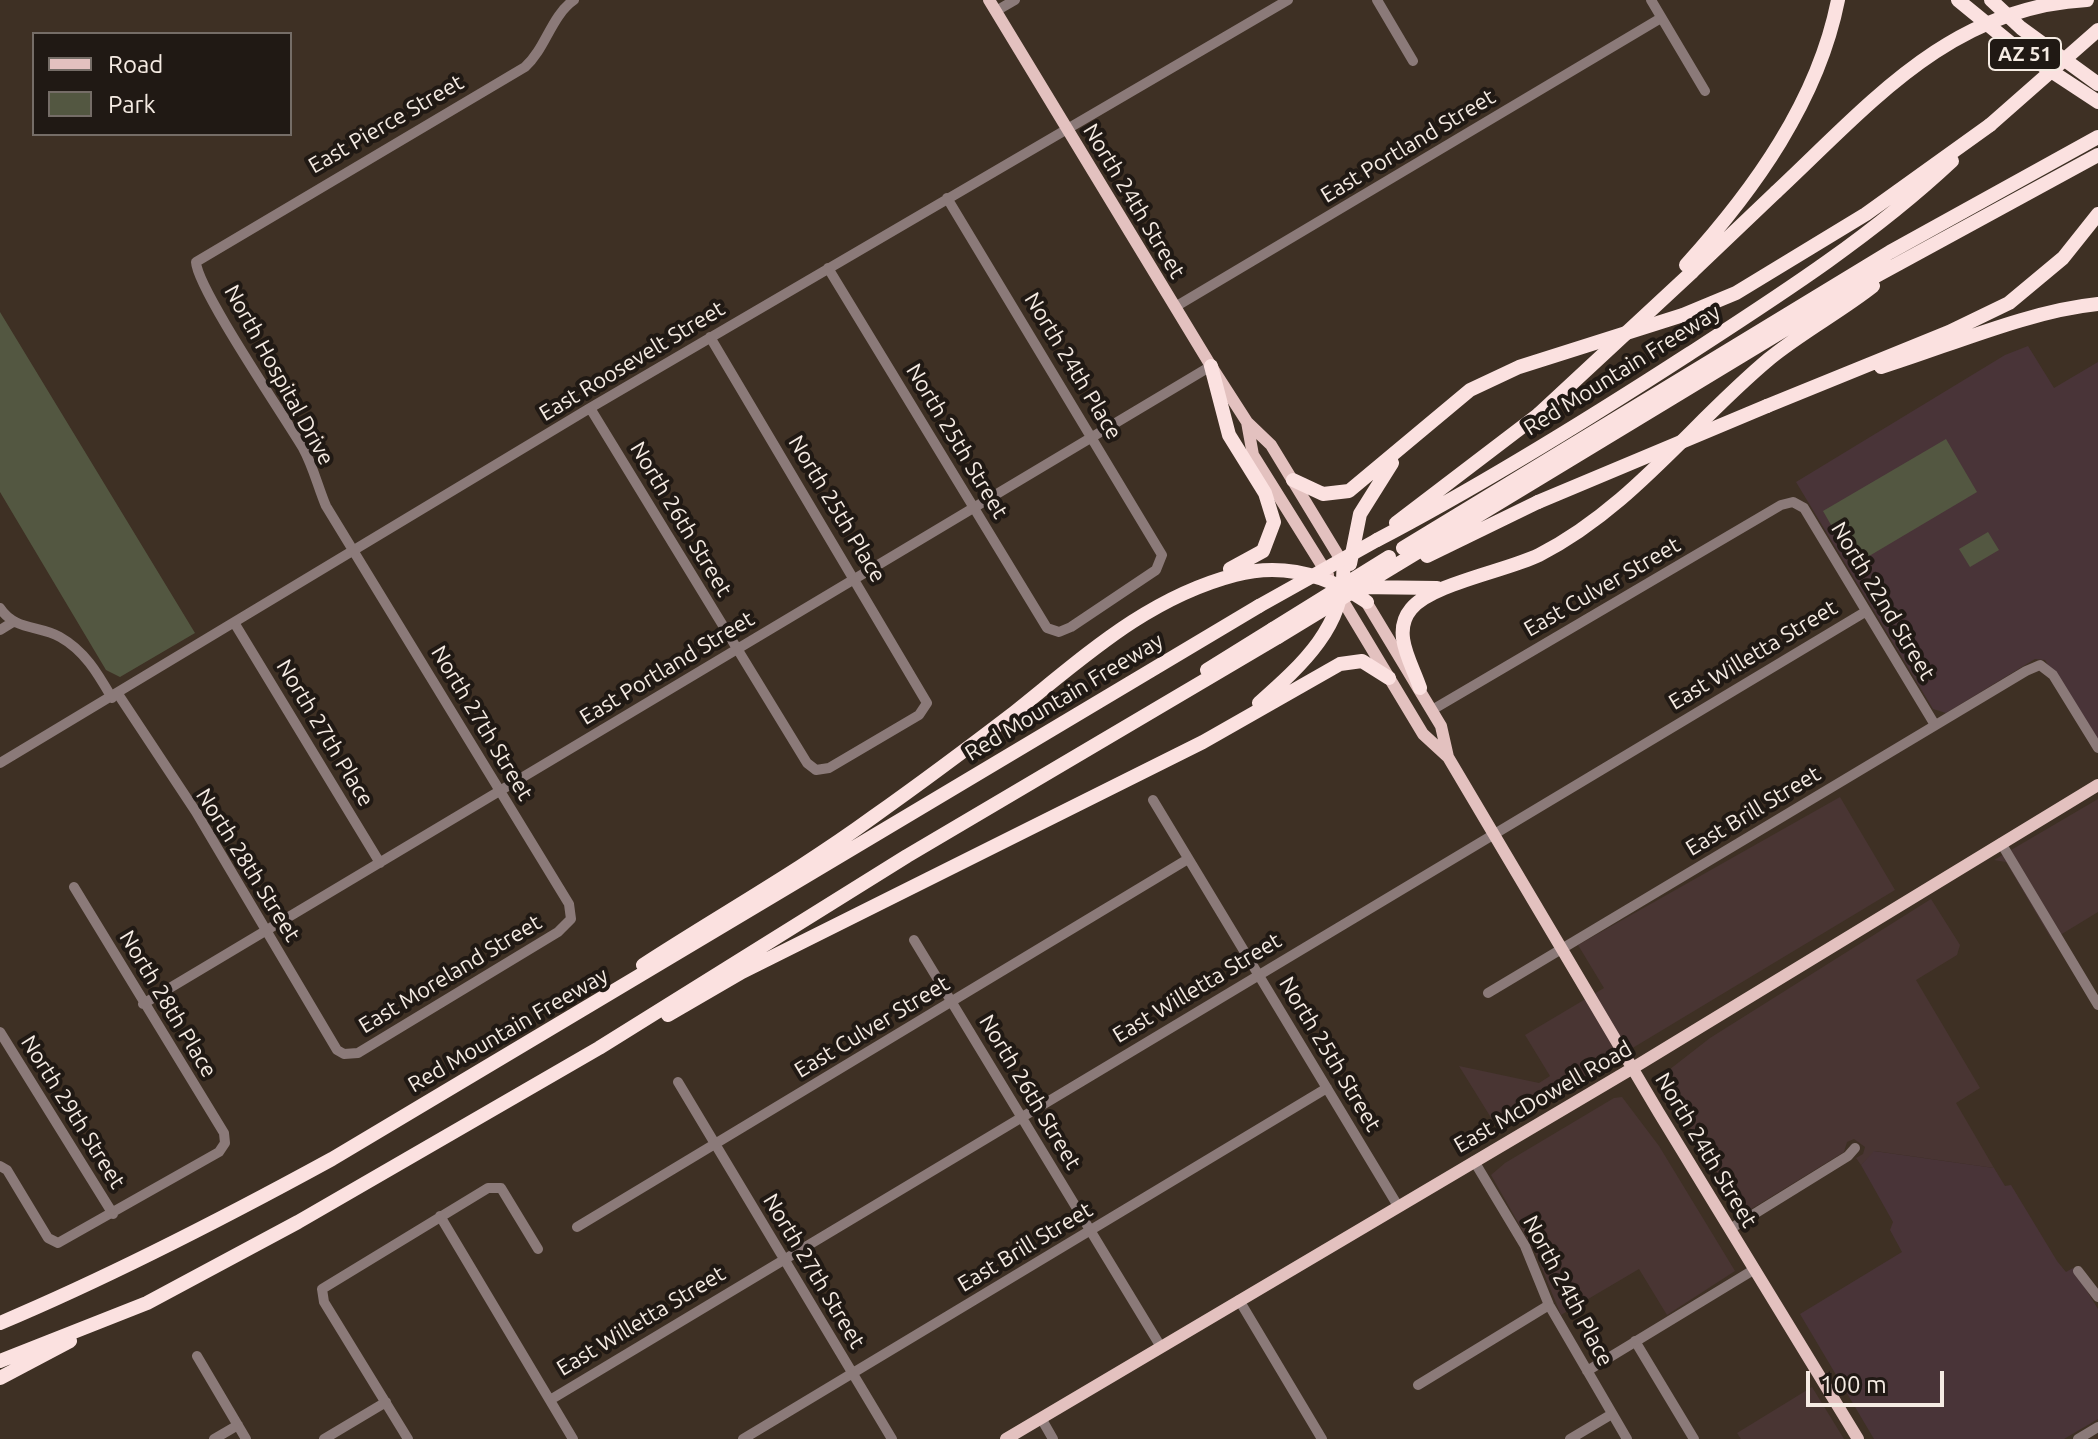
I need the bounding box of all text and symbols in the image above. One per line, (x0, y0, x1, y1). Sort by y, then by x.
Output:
legend (32, 32, 292, 136)
road number: AZ 51 (1989, 38, 2061, 70)
text: Road (108, 51, 163, 78)
street label: East Pierce Street (304, 69, 468, 179)
street label: East Portland Street (1316, 84, 1500, 208)
text: Park (108, 91, 156, 118)
street label: North 24th Street (1077, 119, 1191, 283)
street label: North Hospital Drive (219, 280, 339, 470)
street label: North 24th Place (1019, 288, 1127, 444)
street label: East Roosevelt Street (534, 295, 730, 427)
street label: Red Mountain Freeway (1519, 299, 1725, 441)
street label: North 25th Street (900, 359, 1014, 523)
street label: North 25th Place (783, 431, 891, 587)
street label: North 26th Street (624, 437, 738, 601)
street label: North 22nd Street (1825, 517, 1941, 685)
street label: East Culver Street (1519, 532, 1685, 642)
street label: East Willetta Street (1664, 594, 1842, 716)
street label: East Portland Street (575, 606, 759, 730)
street label: Red Mountain Freeway (960, 627, 1168, 767)
street label: North 27th Street (425, 641, 539, 805)
street label: North 27th Place (271, 655, 379, 811)
street label: East Brill Street (1681, 760, 1825, 862)
street label: North 28th Street (190, 784, 306, 946)
street label: East Moreland Street (354, 909, 546, 1039)
street label: North 28th Place (114, 926, 222, 1082)
street label: East Willetta Street (1108, 927, 1286, 1049)
street label: Red Mountain Freeway (403, 962, 613, 1098)
street label: East Culver Street (790, 970, 954, 1084)
street label: North 25th Street (1273, 972, 1387, 1136)
street label: North 26th Street (973, 1010, 1087, 1174)
street label: North 29th Street (15, 1031, 131, 1193)
street label: East McDowell Road (1449, 1035, 1637, 1159)
street label: North 24th Street (1649, 1068, 1763, 1232)
street label: North 27th Street (757, 1189, 871, 1353)
street label: East Brill Street (953, 1196, 1097, 1298)
street label: North 24th Place (1517, 1211, 1619, 1371)
street label: East Willetta Street (552, 1260, 730, 1382)
scale bar (1810, 1355, 1948, 1405)
text: 100 m (1820, 1371, 1887, 1398)

